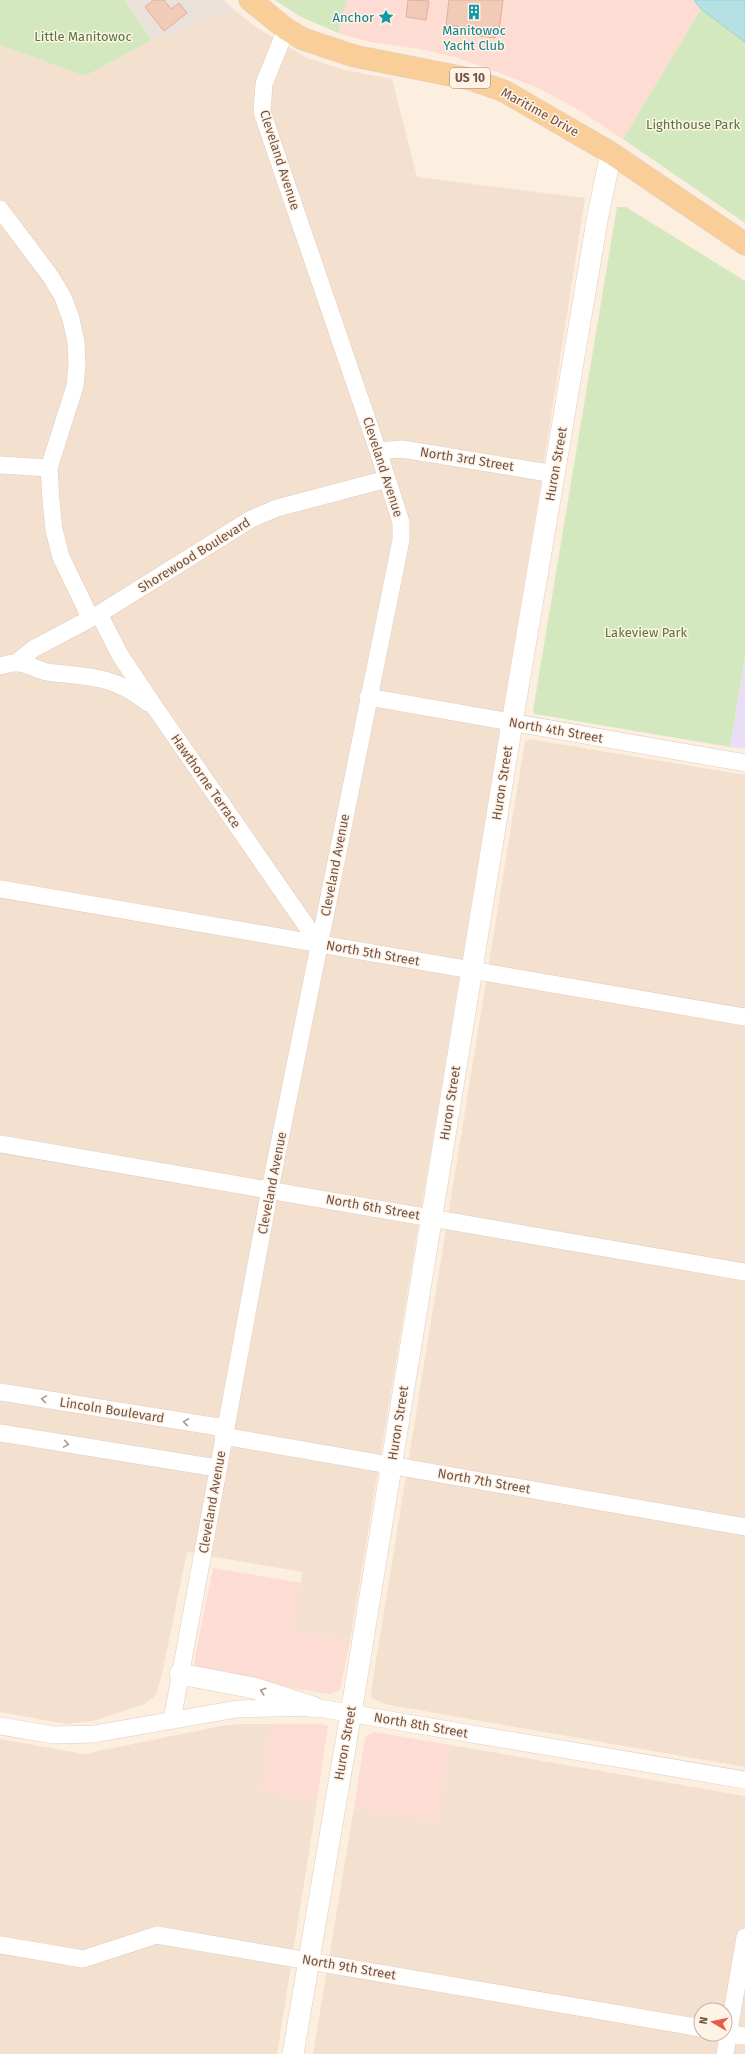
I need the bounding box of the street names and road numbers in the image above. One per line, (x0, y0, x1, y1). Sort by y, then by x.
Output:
road number: US 10 (450, 68, 490, 88)
street label: Maritime Drive (499, 84, 581, 140)
street label: Cleveland Avenue (257, 108, 303, 212)
street label: Cleveland Avenue (360, 415, 406, 519)
street label: Huron Street (542, 425, 570, 502)
street label: North 3rd Street (419, 444, 515, 474)
street label: Shorewood Boulevard (135, 514, 253, 596)
street label: North 4th Street (508, 714, 604, 746)
street label: Hawthorne Terrace (168, 731, 244, 831)
street label: Huron Street (489, 745, 515, 821)
street label: Cleveland Avenue (318, 812, 352, 918)
street label: North 5th Street (325, 937, 421, 969)
street label: Huron Street (437, 1065, 463, 1141)
street label: Cleveland Avenue (255, 1130, 289, 1236)
street label: North 6th Street (325, 1191, 421, 1223)
street label: Huron Street (385, 1385, 411, 1461)
street label: Lincoln Boulevard (59, 1394, 165, 1426)
street label: Cleveland Avenue (196, 1449, 228, 1555)
street label: North 7th Street (436, 1465, 532, 1497)
street label: Huron Street (331, 1704, 359, 1781)
street label: North 8th Street (373, 1709, 470, 1741)
street label: North 9th Street (301, 1951, 397, 1983)

